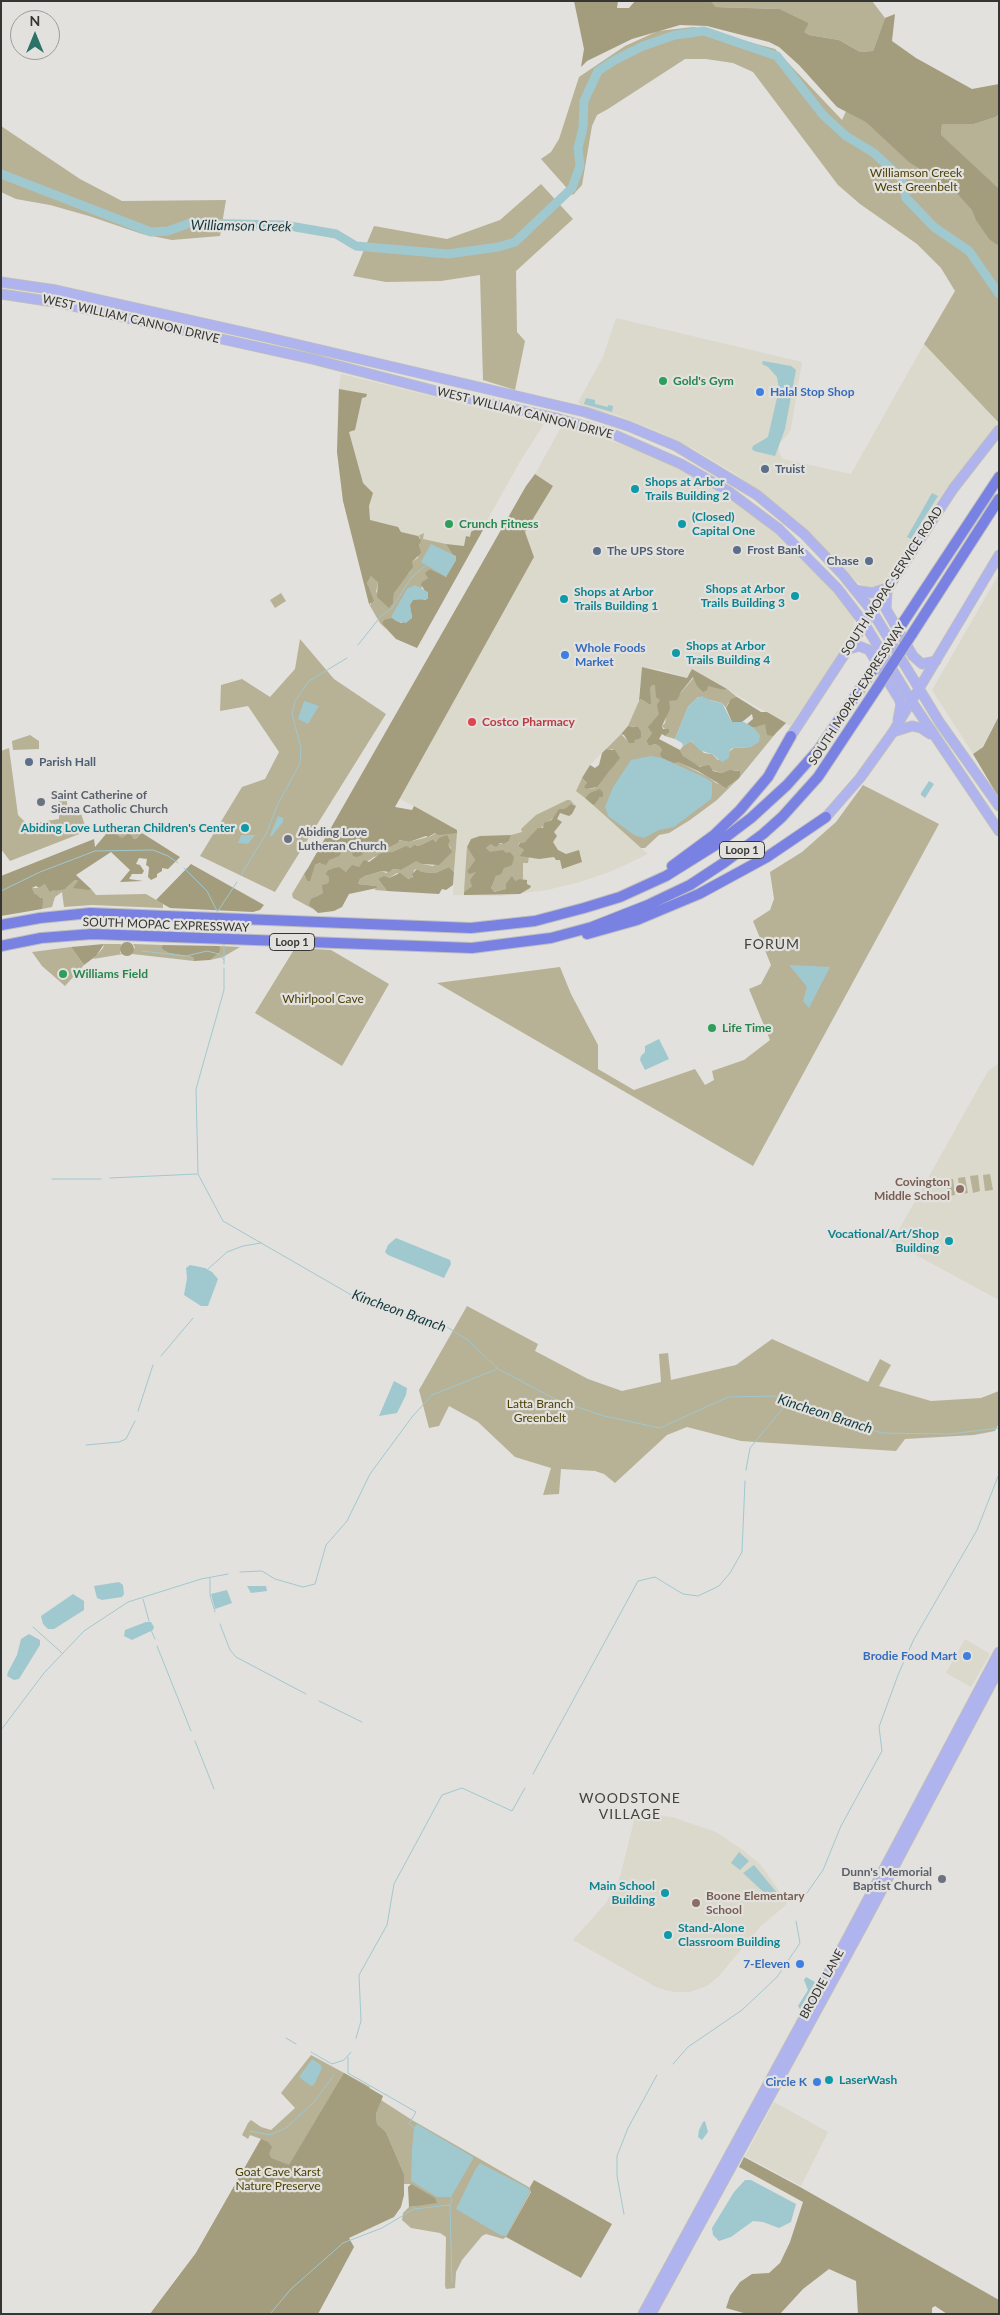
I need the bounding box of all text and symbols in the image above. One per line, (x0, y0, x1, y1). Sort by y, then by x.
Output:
north arrow (10, 10, 60, 60)
text: N (30, 12, 40, 29)
park label: Williamson Creek West Greenbelt (870, 166, 962, 194)
water label: Williamson Creek (190, 217, 292, 235)
street label: WEST WILLIAM CANNON DRIVE (41, 292, 221, 346)
place label: Gold's Gym (673, 374, 734, 388)
marker: Gold's Gym (657, 375, 669, 387)
street label: WEST WILLIAM CANNON DRIVE (435, 384, 615, 442)
place label: Halal Stop Shop (770, 385, 854, 399)
marker: Halal Stop Shop (754, 386, 766, 398)
place label: Truist (775, 462, 805, 476)
marker: Truist (759, 463, 771, 475)
place label: Shops at Arbor Trails Building 2 (645, 475, 729, 503)
marker: Shops at Arbor Trails Building 2 (629, 483, 641, 495)
street label: SOUTH MOPAC SERVICE ROAD (838, 504, 946, 658)
place label: (Closed) Capital One (692, 510, 755, 538)
place label: Crunch Fitness (459, 517, 538, 531)
marker: Crunch Fitness (443, 518, 455, 530)
marker: (Closed) Capital One (676, 518, 688, 530)
place label: Frost Bank (747, 543, 804, 557)
place label: The UPS Store (607, 544, 684, 558)
marker: Frost Bank (731, 544, 743, 556)
marker: The UPS Store (591, 545, 603, 557)
place label: Chase (827, 554, 859, 568)
marker: Chase (863, 555, 875, 567)
place label: Shops at Arbor Trails Building 3 (701, 582, 785, 610)
place label: Shops at Arbor Trails Building 1 (574, 585, 658, 613)
marker: Shops at Arbor Trails Building 3 (789, 590, 801, 602)
marker: Shops at Arbor Trails Building 1 (558, 593, 570, 605)
street label: SOUTH MOPAC EXPRESSWAY (806, 620, 908, 768)
place label: Shops at Arbor Trails Building 4 (686, 639, 770, 667)
place label: Whole Foods Market (575, 641, 646, 669)
marker: Shops at Arbor Trails Building 4 (670, 647, 682, 659)
marker: Whole Foods Market (559, 649, 571, 661)
place label: Costco Pharmacy (482, 715, 575, 729)
marker: Costco Pharmacy (466, 716, 478, 728)
place label: Parish Hall (39, 755, 96, 769)
marker: Parish Hall (23, 756, 35, 768)
place label: Saint Catherine of Siena Catholic Church (51, 788, 168, 816)
marker: Saint Catherine of Siena Catholic Church (35, 796, 47, 808)
place label: Abiding Love Lutheran Children's Center (21, 821, 235, 835)
marker: Abiding Love Lutheran Children's Center (239, 822, 251, 834)
place label: Abiding Love Lutheran Church (298, 825, 387, 853)
marker: Abiding Love Lutheran Church (282, 833, 294, 845)
road number: Loop 1 (720, 842, 764, 858)
street label: SOUTH MOPAC EXPRESSWAY (82, 915, 250, 935)
road number: Loop 1 (270, 934, 314, 950)
district label: FORUM (743, 936, 801, 952)
place label: Williams Field (73, 967, 148, 981)
marker: Williams Field (57, 968, 69, 980)
park label: Whirlpool Cave (282, 992, 364, 1006)
place label: Life Time (722, 1021, 771, 1035)
marker: Life Time (706, 1022, 718, 1034)
place label: Covington Middle School (874, 1175, 950, 1203)
marker: Covington Middle School (954, 1183, 966, 1195)
place label: Vocational/Art/Shop Building (828, 1227, 939, 1255)
marker: Vocational/Art/Shop Building (943, 1235, 955, 1247)
water label: Kincheon Branch (350, 1286, 448, 1336)
water label: Kincheon Branch (775, 1391, 875, 1437)
park label: Latta Branch Greenbelt (507, 1397, 573, 1425)
place label: Brodie Food Mart (863, 1649, 957, 1663)
marker: Brodie Food Mart (961, 1650, 973, 1662)
district label: WOODSTONE VILLAGE (578, 1790, 682, 1822)
place label: Dunn's Memorial Baptist Church (841, 1865, 932, 1893)
marker: Dunn's Memorial Baptist Church (936, 1873, 948, 1885)
place label: Main School Building (589, 1879, 655, 1907)
marker: Main School Building (659, 1887, 671, 1899)
place label: Boone Elementary School (706, 1889, 804, 1917)
marker: Boone Elementary School (690, 1897, 702, 1909)
place label: Stand-Alone Classroom Building (678, 1921, 780, 1949)
marker: Stand-Alone Classroom Building (662, 1929, 674, 1941)
street label: BRODIE LANE (797, 1947, 847, 2021)
place label: 7-Eleven (743, 1957, 790, 1971)
marker: 7-Eleven (794, 1958, 806, 1970)
place label: LaserWash (839, 2073, 897, 2087)
marker: LaserWash (823, 2074, 835, 2086)
place label: Circle K (765, 2075, 807, 2089)
marker: Circle K (811, 2076, 823, 2088)
park label: Goat Cave Karst Nature Preserve (235, 2165, 321, 2193)

